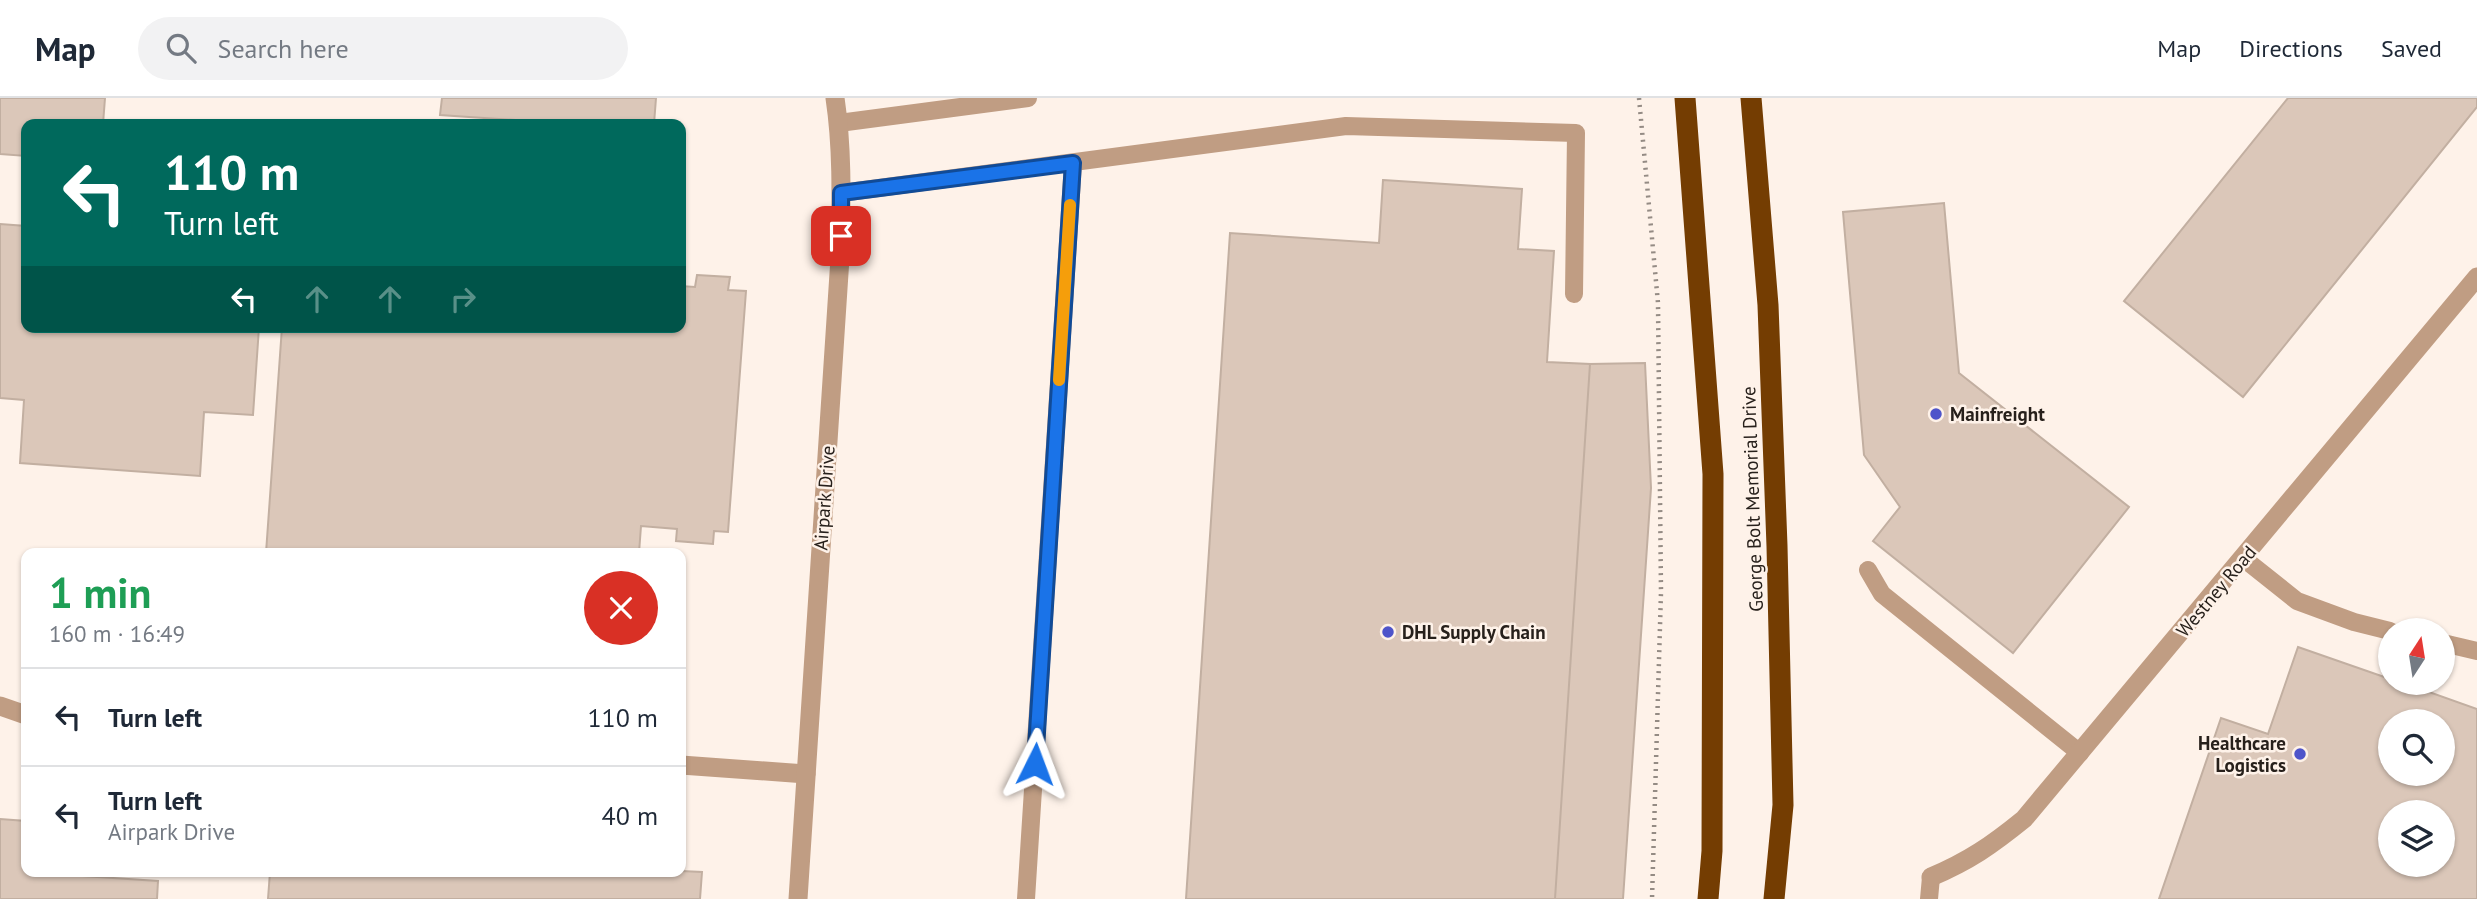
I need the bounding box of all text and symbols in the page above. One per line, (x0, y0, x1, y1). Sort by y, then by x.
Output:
search box (138, 17, 628, 80)
text: Map (35, 27, 96, 70)
icon: search (162, 29, 200, 67)
text: Search here (218, 32, 349, 65)
text: Map (2157, 33, 2201, 64)
text: Directions (2239, 33, 2343, 64)
text: Saved (2381, 33, 2442, 64)
text: 110 m (164, 140, 299, 204)
icon: left (49, 147, 140, 238)
text: Turn left (164, 202, 279, 244)
pin (811, 206, 871, 266)
icon: arrive (822, 217, 860, 255)
icon: left (225, 280, 263, 318)
icon: ahead (298, 280, 336, 318)
icon: ahead (371, 280, 409, 318)
icon: right (444, 280, 482, 318)
street label: George Bolt Memorial Drive (1736, 386, 1768, 612)
place label: Mainfreight (1950, 402, 2045, 426)
marker: Mainfreight (1928, 406, 1944, 422)
street label: Airpark Drive (808, 445, 840, 551)
street label: Westney Road (2171, 540, 2261, 642)
text: 1 min (49, 565, 151, 620)
button: close (584, 571, 658, 645)
north arrow (2378, 618, 2455, 695)
map controls (2378, 618, 2455, 877)
text: 160 m · 16:49 (49, 619, 185, 648)
place label: DHL Supply Chain (1402, 620, 1546, 644)
marker: DHL Supply Chain (1380, 624, 1396, 640)
icon: left (49, 698, 87, 736)
text: Turn left (108, 701, 202, 734)
text: 110 m (587, 701, 658, 734)
button: search (2378, 709, 2455, 786)
position arrow (998, 727, 1072, 801)
place label: Healthcare Logistics (2198, 731, 2286, 777)
marker: Healthcare Logistics (2292, 746, 2308, 762)
text: Turn left (108, 784, 202, 817)
icon: left (49, 796, 87, 834)
text: 40 m (602, 799, 658, 832)
button: layers (2378, 800, 2455, 877)
text: Airpark Drive (108, 817, 235, 846)

